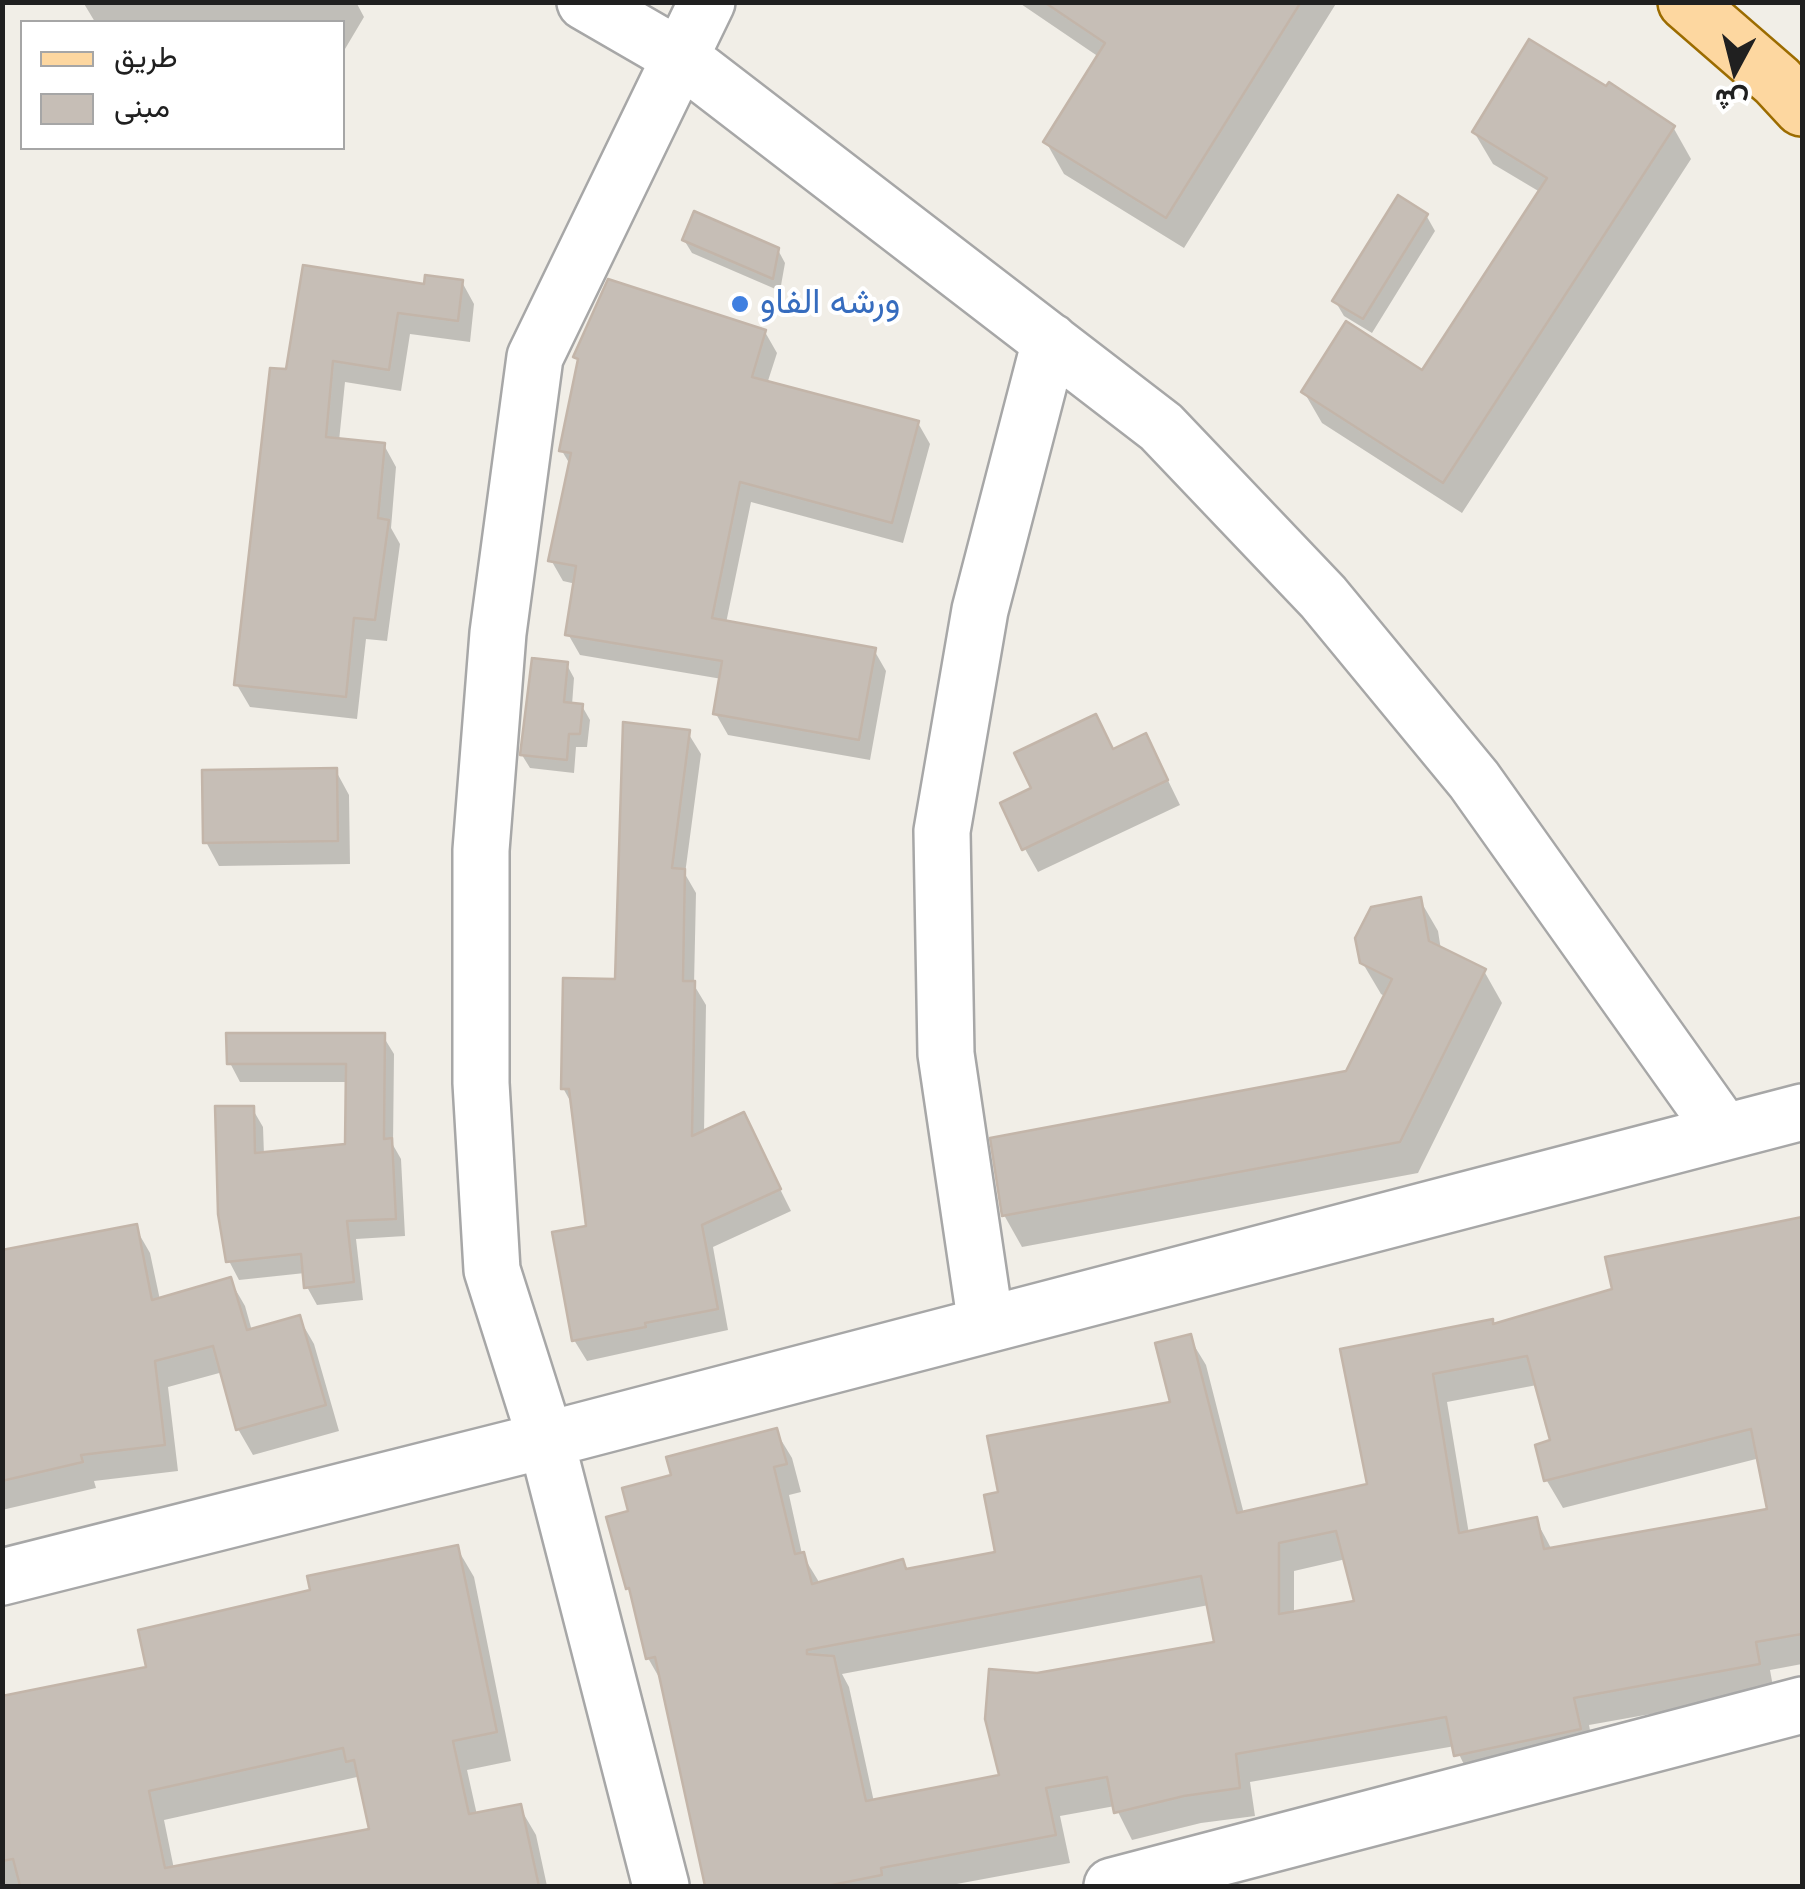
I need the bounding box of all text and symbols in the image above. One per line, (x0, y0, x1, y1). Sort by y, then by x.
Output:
legend (20, 20, 345, 150)
north arrow (1685, 20, 1785, 120)
text: طريق (114, 37, 178, 76)
text: ش (1712, 80, 1750, 121)
text: مبنى (114, 87, 170, 126)
place label: ورشه الفاو (760, 283, 900, 325)
marker: ورشه الفاو (729, 293, 751, 315)

